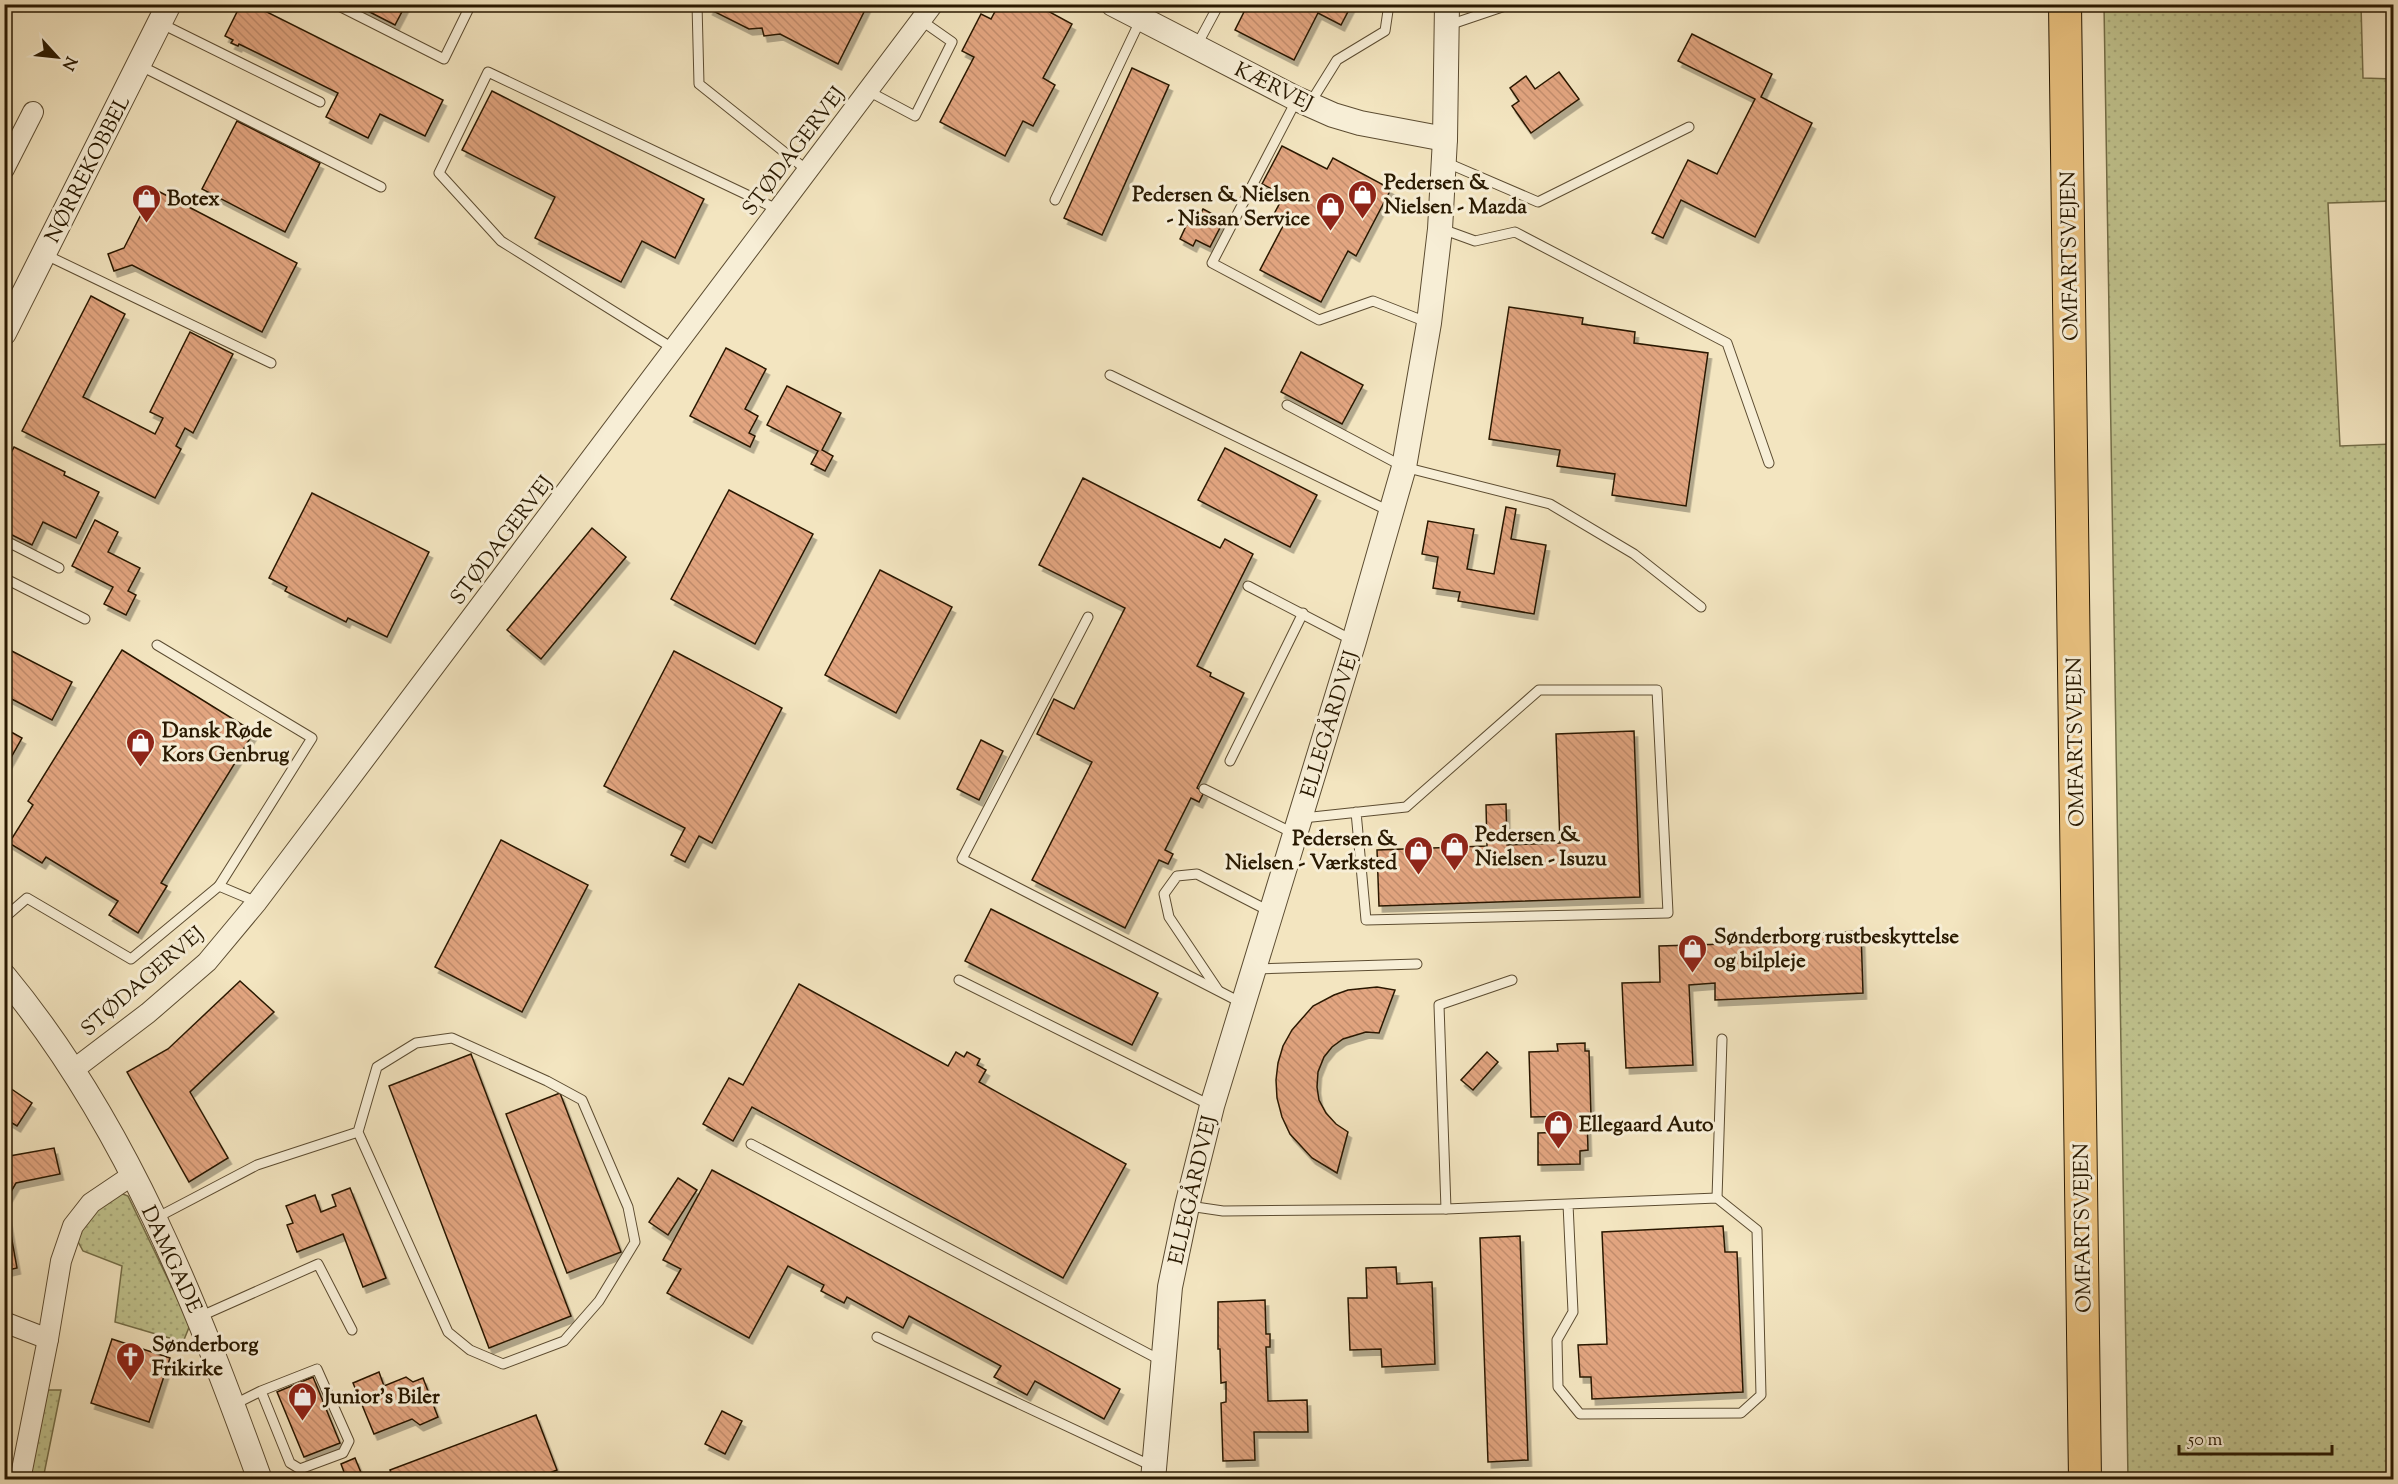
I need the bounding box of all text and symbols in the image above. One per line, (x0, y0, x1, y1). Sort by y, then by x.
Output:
north arrow (27, 27, 87, 87)
text: N (55, 52, 81, 74)
street label: KÆRVEJ (1229, 56, 1318, 120)
street label: STØDAGERVEJ (736, 81, 853, 223)
street label: NØRREKOBBEL (39, 91, 139, 249)
place label: Pedersen & Nielsen - Mazda (1384, 169, 1527, 223)
street label: OMFARTSVEJEN (2055, 171, 2087, 341)
shop icon: Pedersen & Nielsen - Mazda (1347, 178, 1379, 220)
place label: Pedersen & Nielsen - Nissan Service (1132, 181, 1311, 235)
shop icon: Botex (130, 182, 162, 224)
place label: Botex (167, 185, 220, 215)
shop icon: Pedersen & Nielsen - Nissan Service (1315, 190, 1347, 232)
street label: STØDAGERVEJ (444, 470, 561, 612)
street label: ELLEGÅRDVEJ (1294, 648, 1367, 802)
street label: OMFARTSVEJEN (2061, 657, 2093, 827)
place label: Dansk Røde Kors Genbrug (162, 717, 290, 771)
shop icon: Dansk Røde Kors Genbrug (125, 726, 157, 768)
place label: Pedersen & Nielsen - Isuzu (1475, 821, 1608, 875)
place label: Pedersen & Nielsen - Værksted (1225, 825, 1398, 879)
shop icon: Pedersen & Nielsen - Isuzu (1438, 830, 1470, 872)
shop icon: Pedersen & Nielsen - Værksted (1402, 834, 1434, 876)
street label: STØDAGERVEJ (75, 920, 212, 1045)
place label: Sønderborg rustbeskyttelse og bilpleje (1714, 923, 1959, 977)
shop icon: Sønderborg rustbeskyttelse og bilpleje (1677, 932, 1709, 974)
shop icon: Ellegaard Auto (1542, 1108, 1574, 1150)
place label: Ellegaard Auto (1579, 1111, 1714, 1141)
street label: ELLEGÅRDVEJ (1162, 1113, 1226, 1268)
street label: OMFARTSVEJEN (2068, 1143, 2100, 1313)
street label: DAMGADE (132, 1201, 208, 1319)
place label: Sønderborg Frikirke (152, 1331, 259, 1385)
church icon: Sønderborg Frikirke (115, 1340, 147, 1382)
shop icon: Junior's Biler (287, 1380, 319, 1422)
place label: Junior's Biler (322, 1383, 440, 1413)
scale bar (2179, 1418, 2332, 1456)
text: 50 m (2187, 1428, 2223, 1454)

